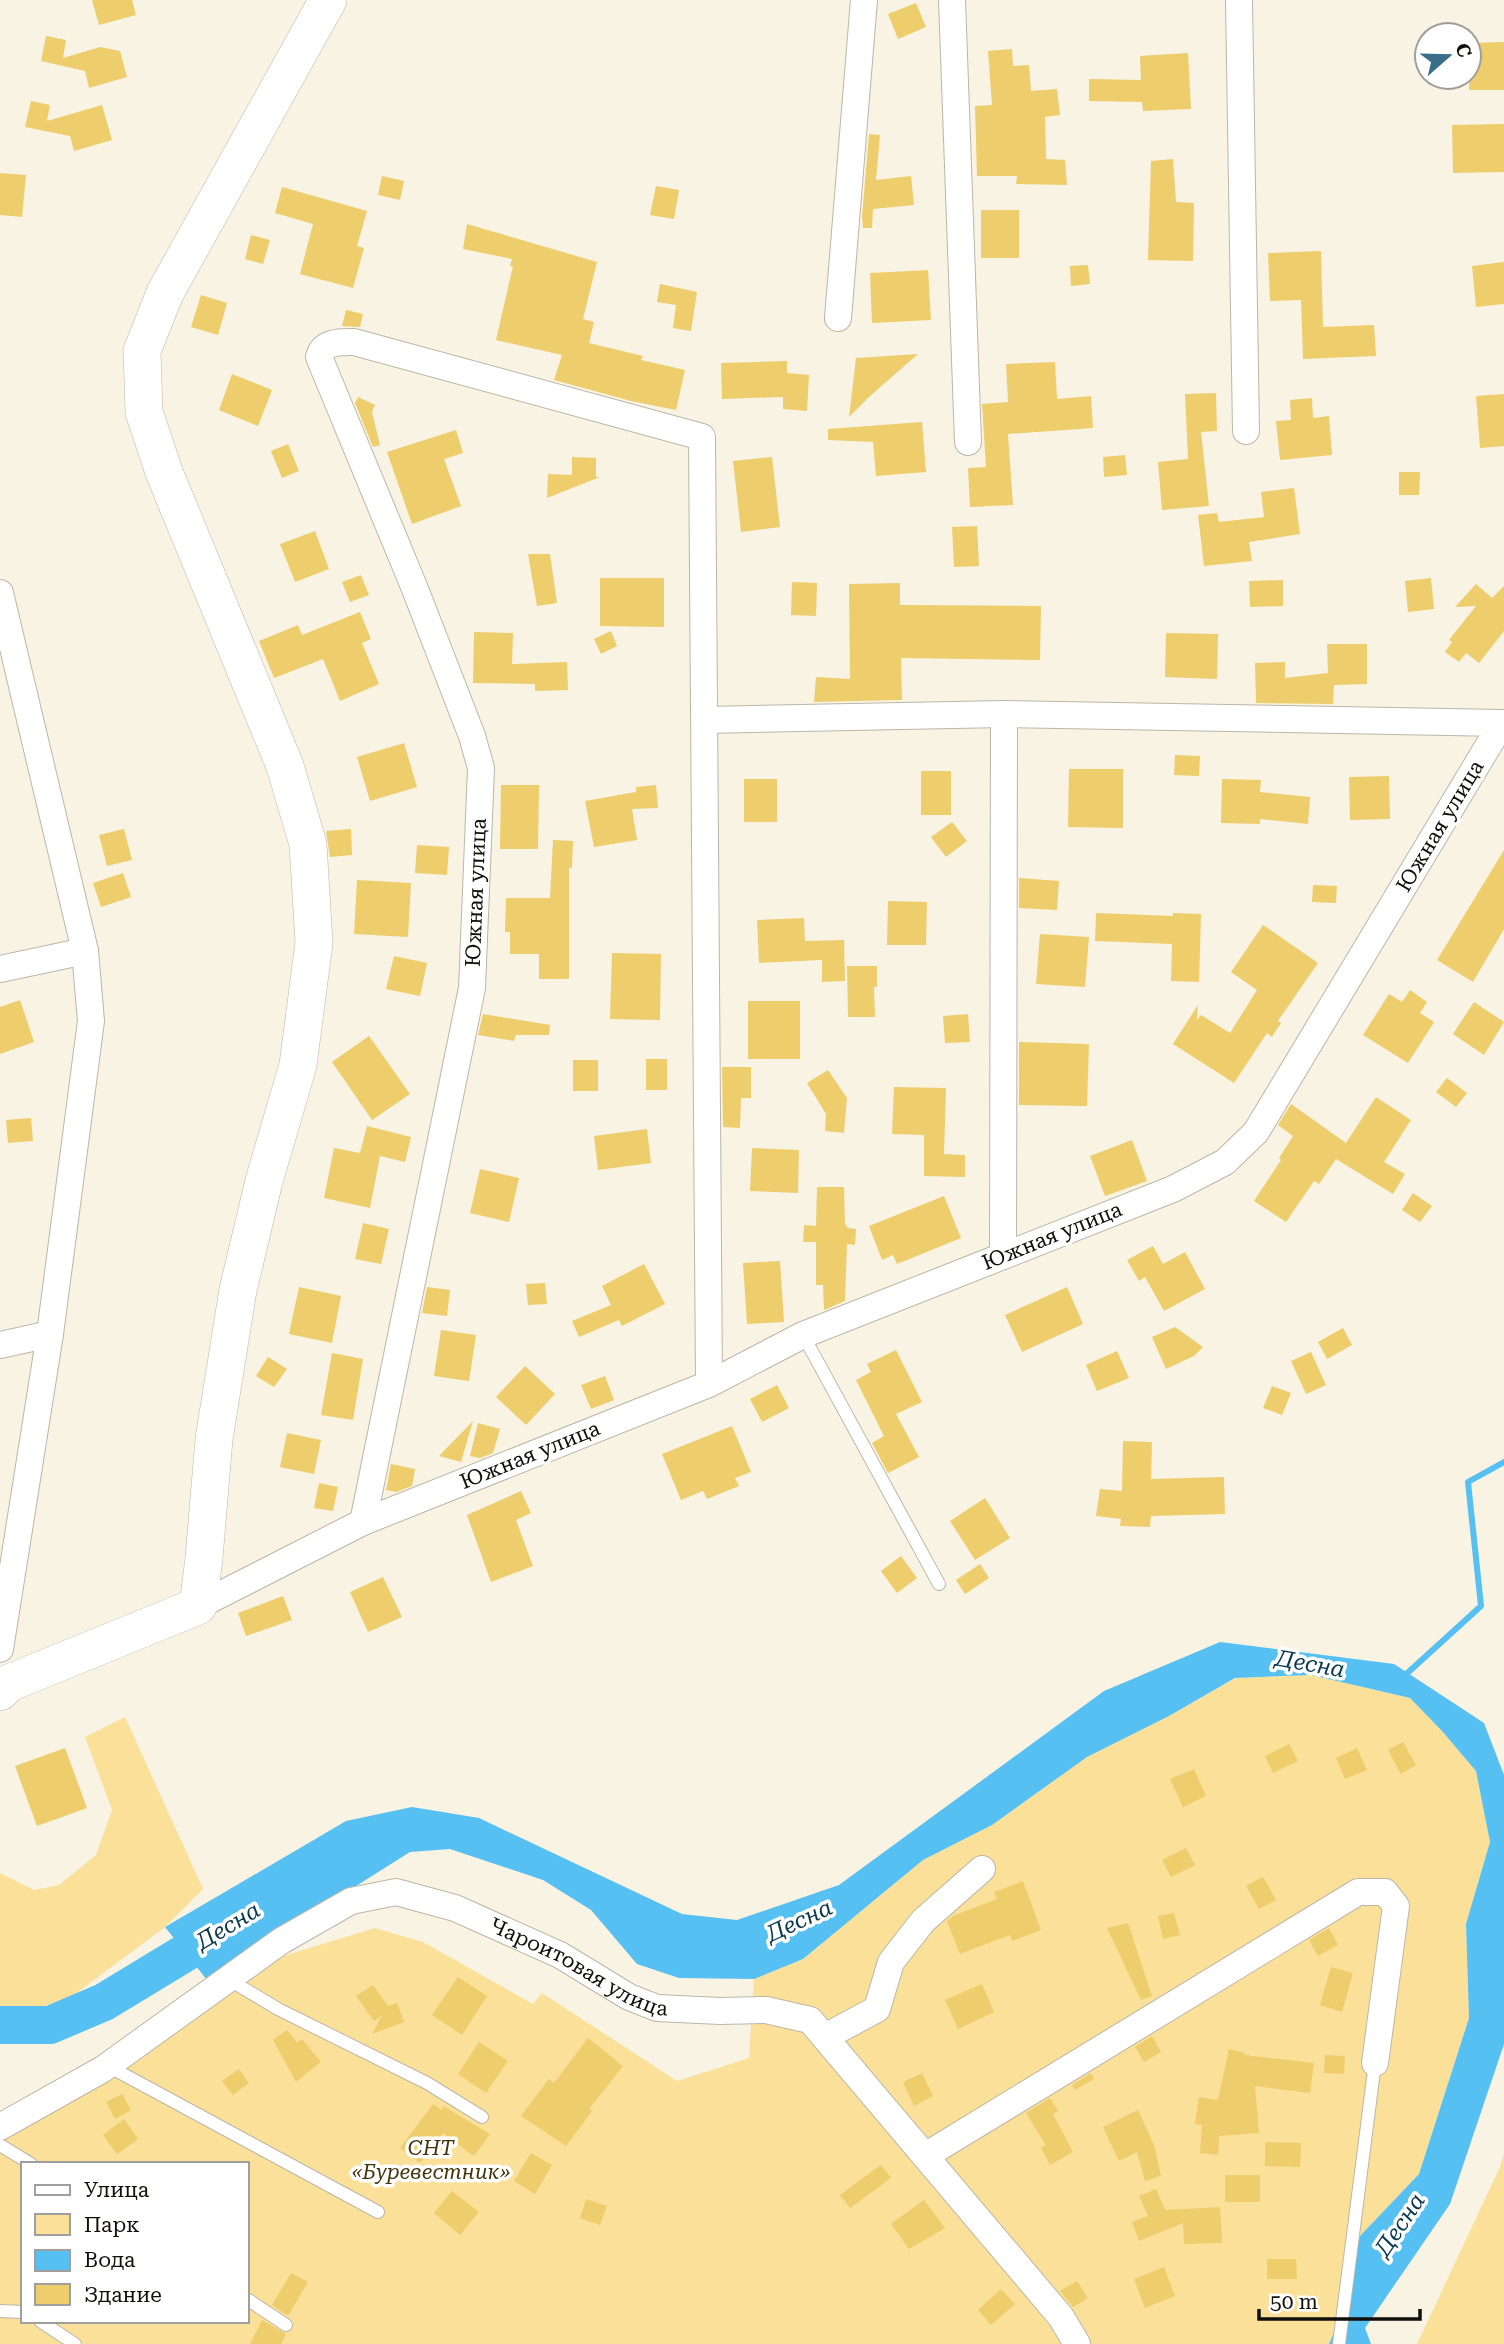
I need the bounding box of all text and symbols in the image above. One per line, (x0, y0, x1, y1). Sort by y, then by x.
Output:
north arrow (1413, 21, 1483, 91)
text: С (1450, 40, 1477, 61)
street label: Южная улица (1391, 756, 1489, 896)
street label: Южная улица (461, 817, 491, 967)
street label: Южная улица (979, 1197, 1126, 1275)
street label: Южная улица (457, 1416, 604, 1494)
water label: Десна (1271, 1644, 1347, 1683)
water label: Десна (760, 1894, 837, 1949)
water label: Десна (189, 1896, 265, 1957)
street label: Чароитовая улица (486, 1913, 669, 2021)
park label: СНТ «Буревестник» (352, 2136, 510, 2184)
legend (21, 2162, 248, 2323)
text: Улица (84, 2178, 150, 2202)
water label: Десна (1368, 2188, 1431, 2263)
text: Парк (84, 2213, 140, 2237)
text: Вода (84, 2248, 136, 2272)
scale bar (1259, 2278, 1420, 2322)
text: Здание (84, 2283, 162, 2307)
text: 50 m (1270, 2290, 1318, 2314)

